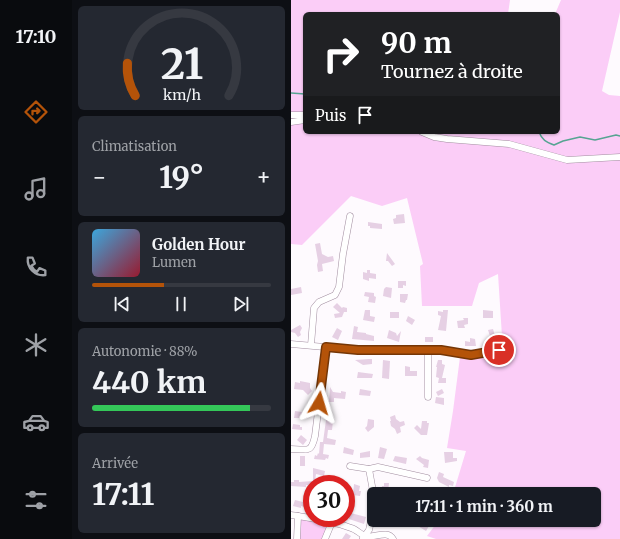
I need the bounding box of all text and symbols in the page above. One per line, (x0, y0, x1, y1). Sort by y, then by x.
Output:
text: 17:10 (16, 25, 56, 48)
text: 90 m (381, 25, 452, 61)
icon: right (315, 28, 367, 80)
text: 21 (160, 38, 203, 90)
text: Tournez à droite (381, 60, 523, 83)
text: km/h (163, 86, 201, 104)
icon: directions (22, 98, 50, 126)
icon: arrive (354, 104, 376, 126)
text: Puis (315, 106, 346, 125)
text: Climatisation (92, 138, 177, 155)
text: 19° (159, 158, 204, 196)
text: − (92, 163, 107, 191)
text: + (256, 163, 271, 191)
icon: music (22, 175, 50, 203)
text: Golden Hour (152, 235, 246, 254)
icon: phone (22, 253, 50, 281)
text: Lumen (152, 254, 196, 271)
icon: previous (111, 293, 133, 315)
icon: pause (170, 293, 192, 315)
icon: next (230, 293, 252, 315)
icon: climate (22, 331, 50, 359)
pin (482, 333, 516, 367)
icon: arrive (488, 339, 510, 361)
text: Autonomie · 88% (92, 343, 198, 360)
text: 440 km (92, 363, 206, 401)
position arrow (298, 382, 340, 424)
icon: car (22, 408, 50, 436)
text: Arrivée (92, 455, 138, 472)
text: 17:11 (92, 475, 154, 513)
speed limit sign: 30 (303, 475, 355, 527)
icon: filters (22, 486, 50, 514)
text: 17:11 · 1 min · 360 m (415, 497, 553, 516)

